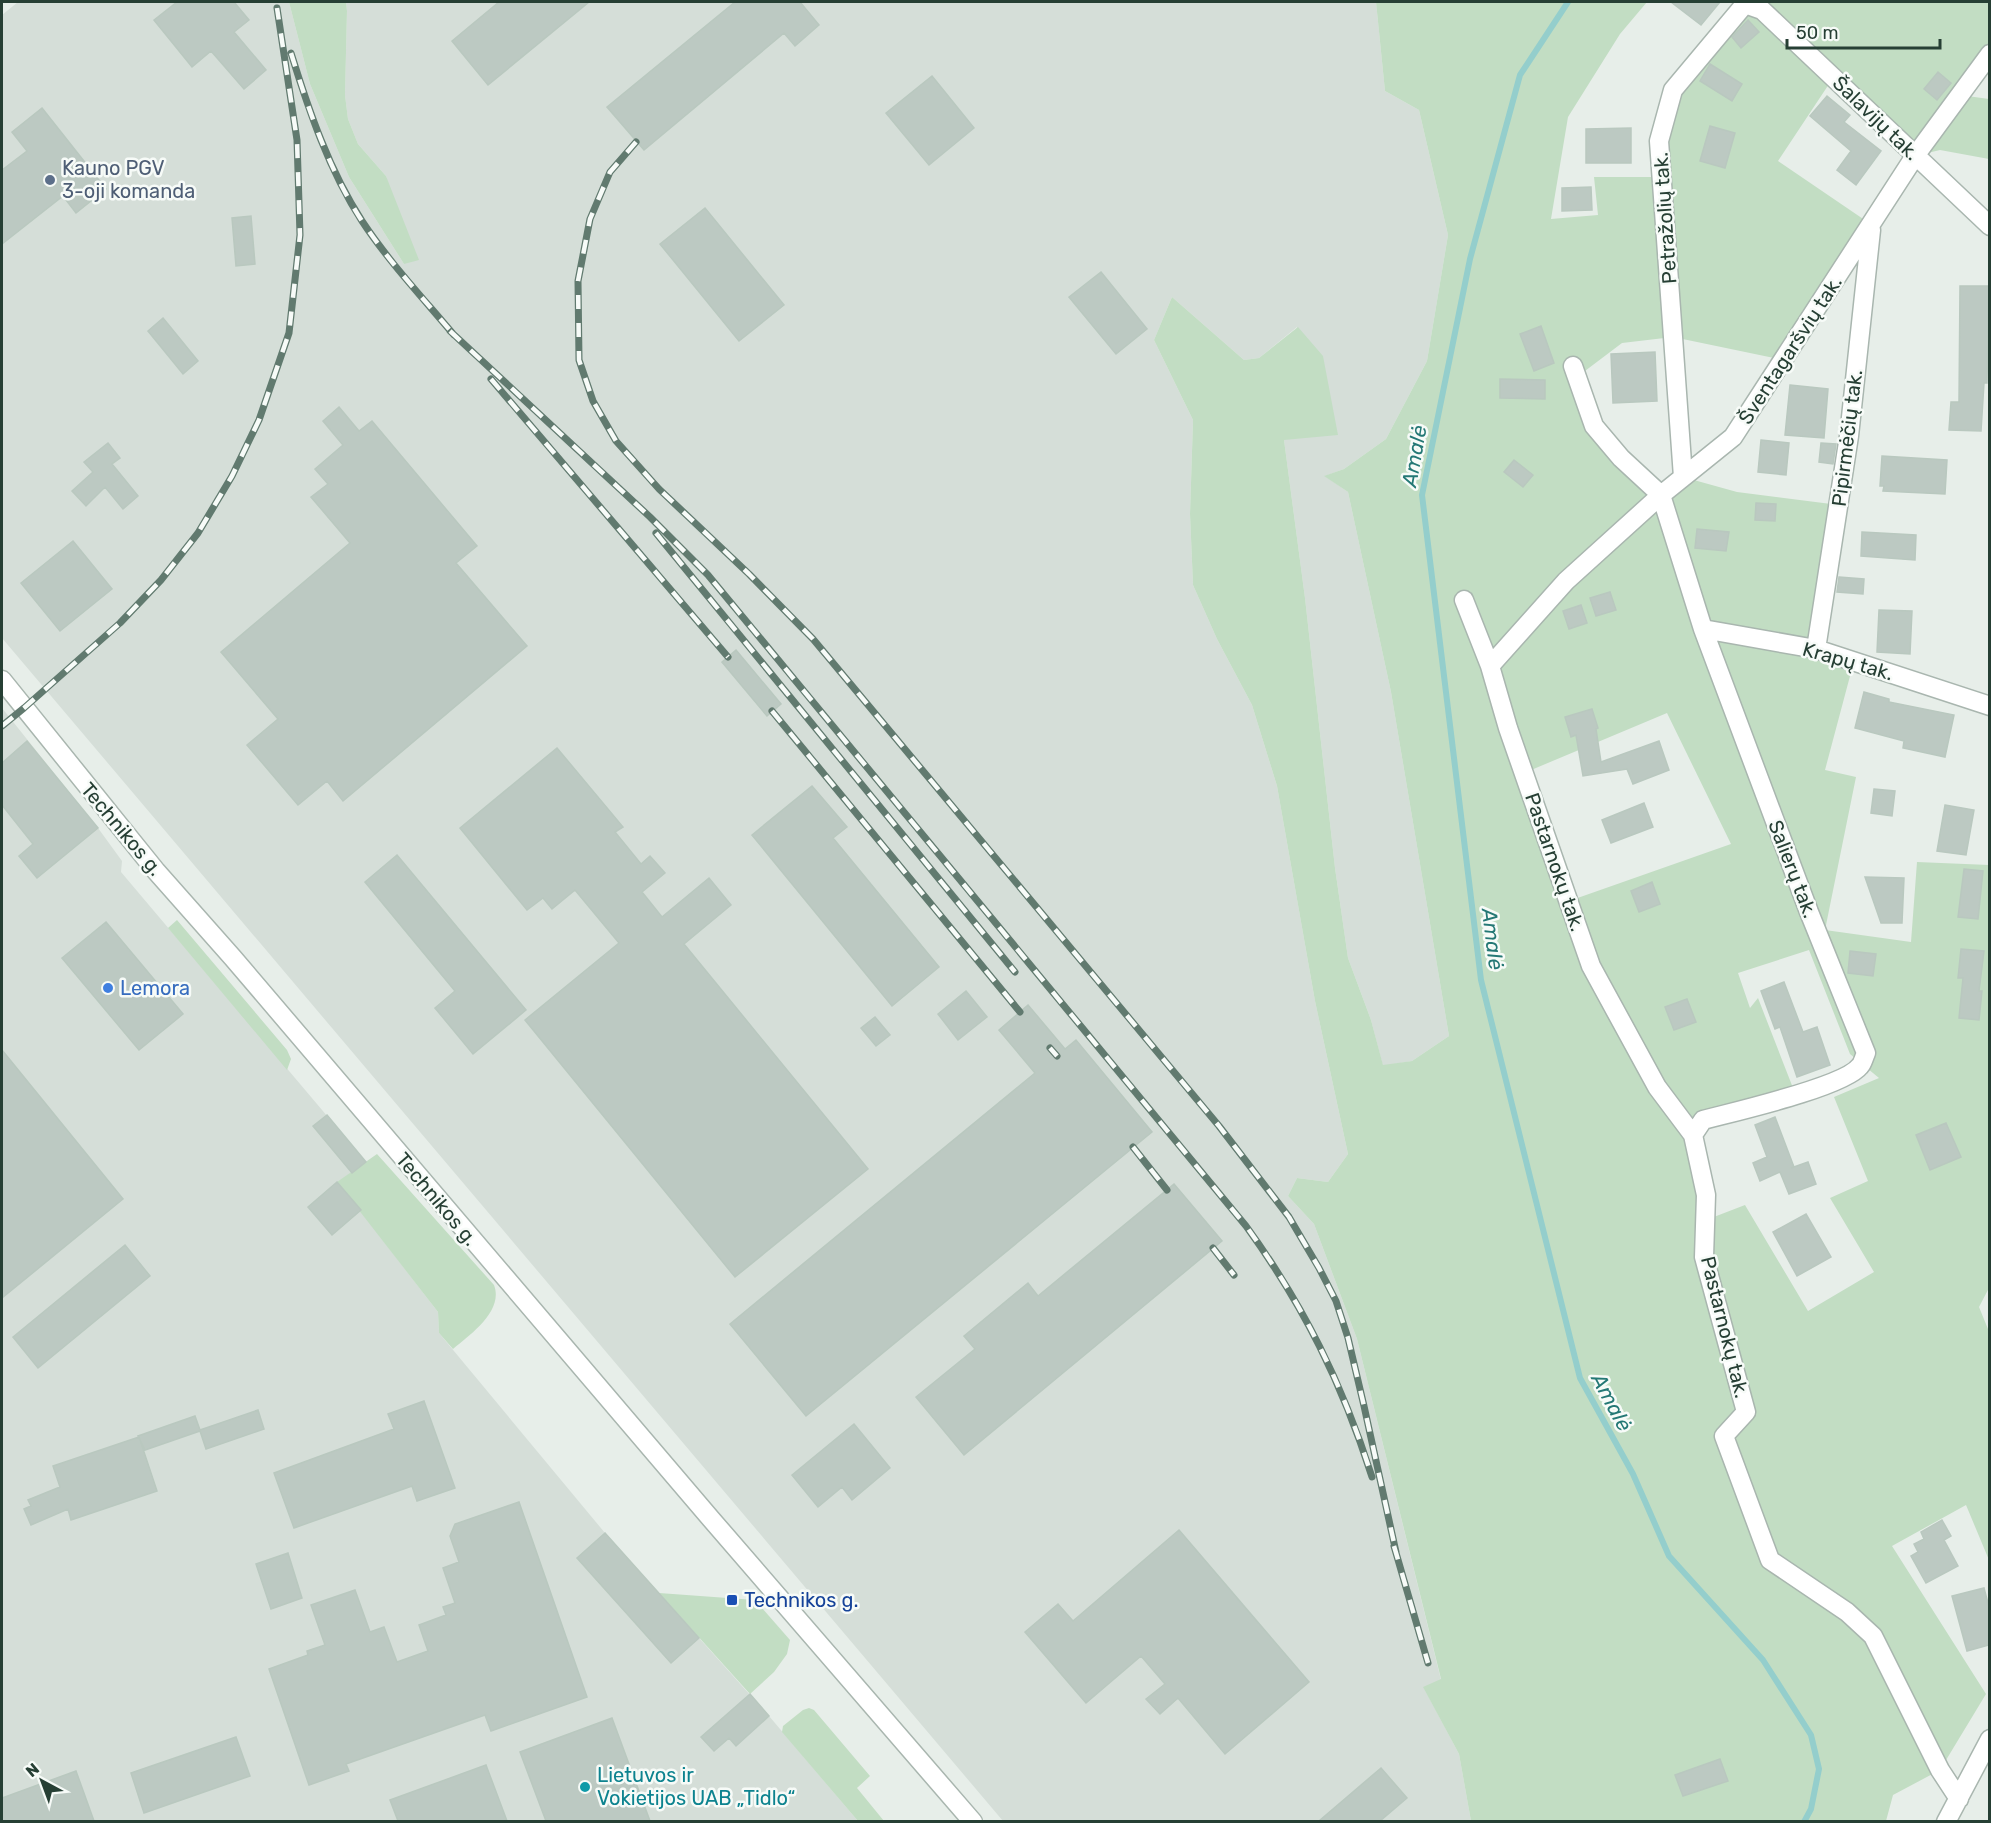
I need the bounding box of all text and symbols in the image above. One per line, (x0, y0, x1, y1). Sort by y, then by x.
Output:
scale bar (1787, 12, 1940, 50)
text: 50 m (1796, 22, 1839, 44)
street label: Šalavijų tak. (1828, 71, 1924, 165)
street label: Petražolių tak. (1648, 151, 1682, 285)
place label: Kauno PGV 3-oji komanda (62, 156, 195, 203)
marker: Kauno PGV 3-oji komanda (43, 173, 57, 187)
street label: Šventagaršvių tak. (1733, 271, 1847, 429)
street label: Pipirmėčių tak. (1827, 368, 1867, 508)
water label: Amalė (1396, 423, 1432, 490)
street label: Krapų tak. (1800, 637, 1896, 685)
street label: Technikos g. (76, 777, 168, 881)
street label: Pastarnokų tak. (1520, 790, 1590, 934)
street label: Salierų tak. (1763, 817, 1823, 921)
water label: Amalė (1477, 906, 1509, 972)
place label: Lemora (120, 976, 190, 1000)
marker: Lemora (101, 981, 115, 995)
street label: Technikos g. (391, 1147, 483, 1251)
street label: Pastarnokų tak. (1696, 1254, 1754, 1400)
water label: Amalė (1586, 1368, 1638, 1435)
place label: Technikos g. (744, 1588, 858, 1612)
marker: Technikos g. (725, 1593, 739, 1607)
north arrow (12, 1751, 72, 1811)
text: N (22, 1759, 43, 1781)
place label: Lietuvos ir Vokietijos UAB „Tidlo“ (597, 1763, 795, 1810)
marker: Lietuvos ir Vokietijos UAB „Tidlo“ (578, 1780, 592, 1794)

